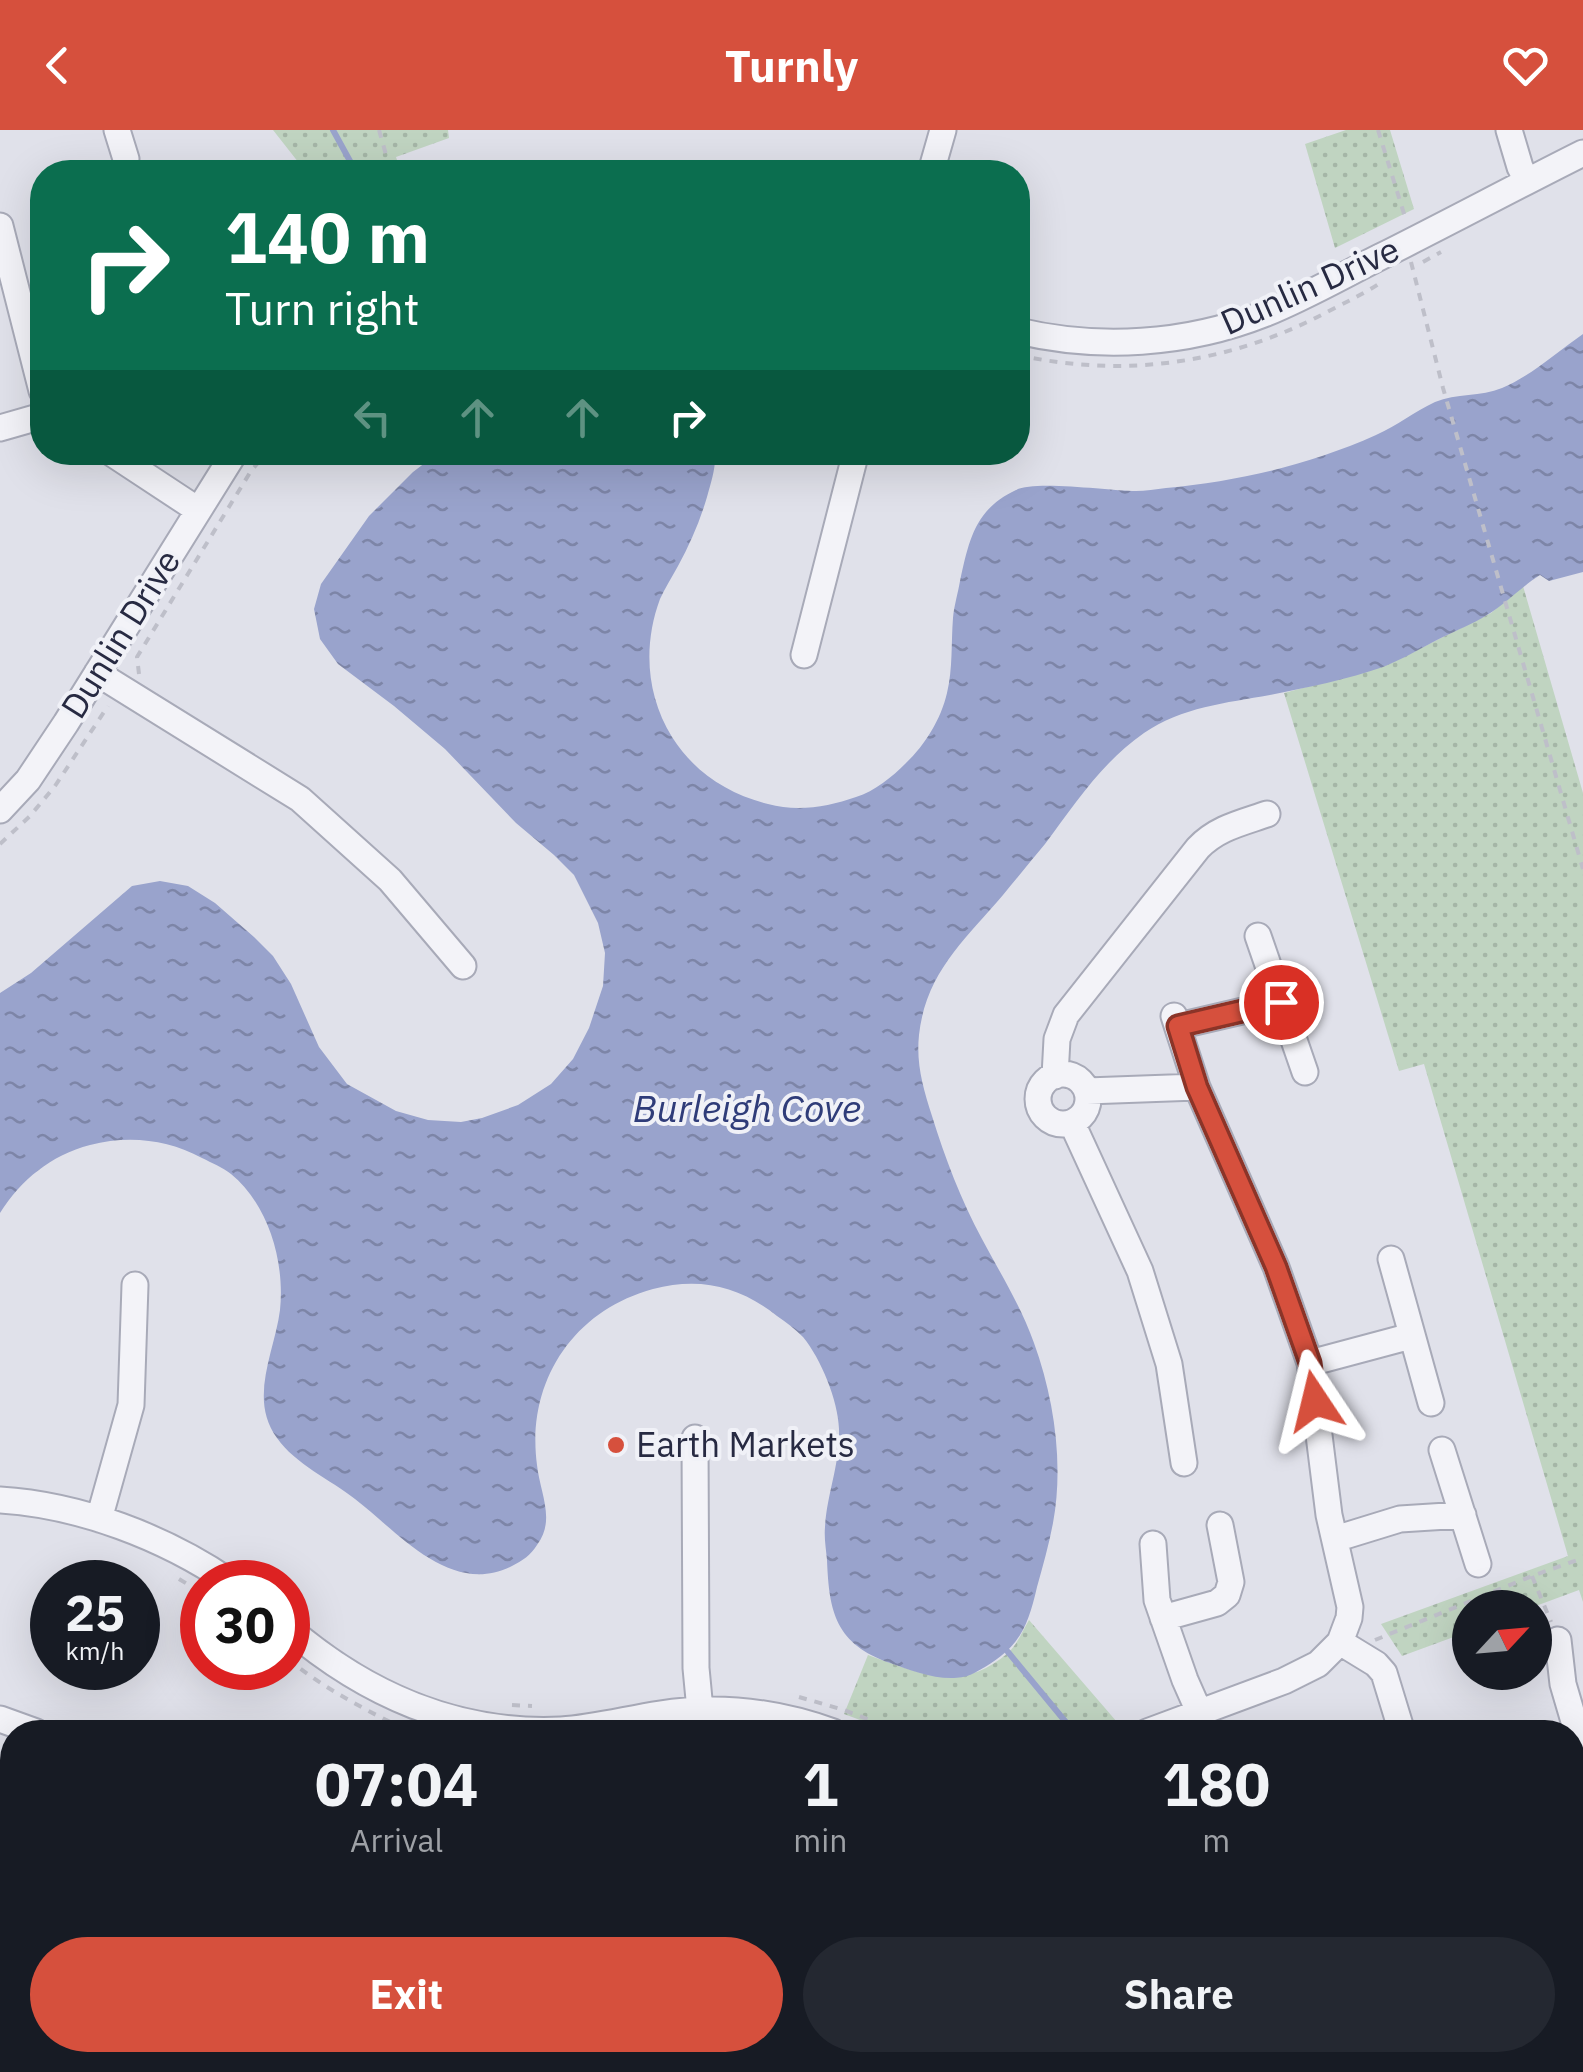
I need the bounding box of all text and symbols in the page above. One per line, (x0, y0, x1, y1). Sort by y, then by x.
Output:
text: Turnly (725, 36, 858, 94)
icon: back (30, 38, 85, 93)
icon: heart (1498, 38, 1553, 93)
text: 140 m (225, 191, 430, 282)
icon: right (60, 200, 190, 330)
street label: Dunlin Drive (1213, 225, 1406, 345)
text: Turn right (225, 279, 420, 337)
icon: left (345, 390, 400, 445)
icon: ahead (450, 390, 505, 445)
icon: ahead (555, 390, 610, 445)
icon: right (660, 390, 715, 445)
street label: Dunlin Drive (50, 540, 190, 727)
pin (1239, 960, 1324, 1045)
icon: arrive (1254, 975, 1309, 1030)
water label: Burleigh Cove (633, 1083, 861, 1132)
position arrow (1263, 1349, 1367, 1453)
place label: Earth Markets (636, 1421, 855, 1467)
marker: Earth Markets (605, 1434, 627, 1456)
speed limit sign: 30 (180, 1560, 310, 1690)
text: 25 (65, 1580, 125, 1645)
north arrow (1452, 1590, 1552, 1690)
map controls (1452, 1590, 1552, 1690)
text: km/h (66, 1634, 124, 1667)
text: 07:04 (315, 1744, 479, 1823)
text: 1 (802, 1744, 838, 1823)
text: 180 (1162, 1744, 1270, 1823)
text: Arrival (350, 1819, 443, 1861)
text: min (793, 1819, 847, 1861)
text: m (1202, 1819, 1230, 1861)
button: Exit (30, 1937, 783, 2052)
button: Share (803, 1937, 1555, 2052)

